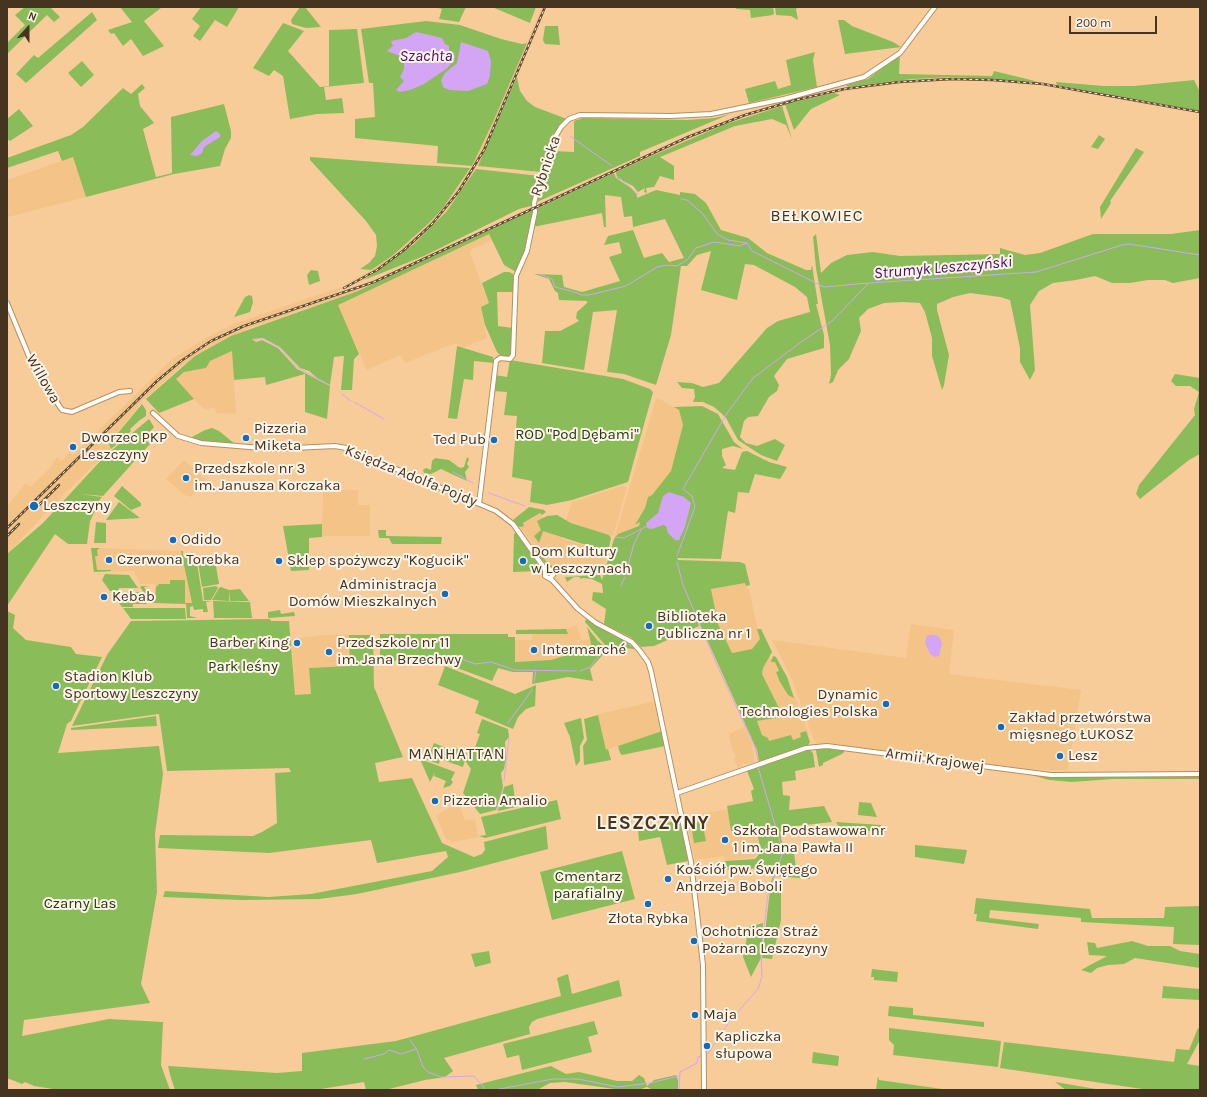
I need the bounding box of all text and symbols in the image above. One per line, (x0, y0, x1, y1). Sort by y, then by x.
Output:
north arrow (8, 8, 48, 48)
scale bar (1071, 8, 1159, 34)
text: N (26, 9, 38, 24)
text: 200 m (1076, 16, 1111, 30)
water label: Szachta (399, 46, 453, 66)
street label: Rybnicka (527, 133, 565, 199)
district label: BEŁKOWIEC (770, 206, 864, 226)
water label: Strumyk Leszczyński (873, 252, 1013, 284)
street label: Willowa (22, 351, 64, 407)
place label: Pizzeria Miketa (254, 420, 307, 455)
park label: ROD "Pod Dębami" (515, 426, 639, 444)
place label: Dworzec PKP Leszczyny (81, 429, 167, 464)
place label: Ted Pub (433, 431, 486, 449)
marker: Pizzeria Miketa (241, 433, 251, 443)
marker: Ted Pub (489, 435, 499, 445)
street label: Księdza Adolfa Pojdy (342, 441, 480, 511)
marker: Dworzec PKP Leszczyny (68, 442, 78, 452)
place label: Przedszkole nr 3 im. Janusza Korczaka (194, 460, 341, 495)
marker: Przedszkole nr 3 im. Janusza Korczaka (181, 473, 191, 483)
place label: Leszczyny (43, 497, 111, 515)
marker: Leszczyny (28, 500, 40, 512)
place label: Odido (181, 531, 221, 549)
marker: Odido (168, 535, 178, 545)
place label: Dom Kultury w Leszczynach (531, 543, 631, 578)
place label: Czerwona Torebka (117, 551, 240, 569)
place label: Sklep spożywczy "Kogucik" (287, 552, 469, 570)
marker: Czerwona Torebka (104, 555, 114, 565)
marker: Sklep spożywczy "Kogucik" (274, 556, 284, 566)
marker: Dom Kultury w Leszczynach (518, 556, 528, 566)
place label: Administracja Domów Mieszkalnych (289, 576, 437, 611)
place label: Kebab (112, 588, 155, 606)
marker: Administracja Domów Mieszkalnych (440, 589, 450, 599)
marker: Kebab (99, 592, 109, 602)
place label: Biblioteka Publiczna nr 1 (657, 608, 751, 643)
marker: Biblioteka Publiczna nr 1 (644, 621, 654, 631)
place label: Barber King (209, 634, 289, 652)
place label: Przedszkole nr 11 im. Jana Brzechwy (337, 634, 461, 669)
marker: Barber King (292, 638, 302, 648)
place label: Intermarché (542, 641, 626, 659)
marker: Intermarché (529, 645, 539, 655)
marker: Przedszkole nr 11 im. Jana Brzechwy (324, 647, 334, 657)
park label: Park leśny (208, 658, 278, 676)
place label: Stadion Klub Sportowy Leszczyny (64, 668, 198, 703)
marker: Stadion Klub Sportowy Leszczyny (51, 681, 61, 691)
place label: Dynamic Technologies Polska (740, 686, 878, 721)
marker: Dynamic Technologies Polska (881, 699, 891, 709)
place label: Zakład przetwórstwa mięsnego ŁUKOSZ (1009, 709, 1151, 744)
marker: Zakład przetwórstwa mięsnego ŁUKOSZ (996, 722, 1006, 732)
district label: MANHATTAN (408, 744, 506, 764)
street label: Armii Krajowej (884, 744, 986, 776)
place label: Lesz (1068, 747, 1098, 765)
marker: Lesz (1055, 751, 1065, 761)
place label: Pizzeria Amalio (443, 792, 547, 810)
marker: Pizzeria Amalio (430, 796, 440, 806)
district label: LESZCZYNY (596, 813, 710, 835)
place label: Szkoła Podstawowa nr 1 im. Jana Pawła II (733, 822, 885, 857)
marker: Szkoła Podstawowa nr 1 im. Jana Pawła II (720, 835, 730, 845)
place label: Kościół pw. Świętego Andrzeja Boboli (676, 861, 817, 896)
park label: Cmentarz parafialny (554, 868, 622, 903)
marker: Kościół pw. Świętego Andrzeja Boboli (663, 874, 673, 884)
park label: Czarny Las (44, 895, 116, 913)
marker: Złota Rybka (643, 899, 653, 909)
place label: Złota Rybka (608, 910, 688, 928)
place label: Ochotnicza Straż Pożarna Leszczyny (702, 923, 828, 958)
marker: Ochotnicza Straż Pożarna Leszczyny (689, 936, 699, 946)
place label: Maja (703, 1006, 737, 1024)
marker: Maja (690, 1010, 700, 1020)
place label: Kapliczka słupowa (715, 1028, 781, 1063)
marker: Kapliczka słupowa (702, 1041, 712, 1051)

